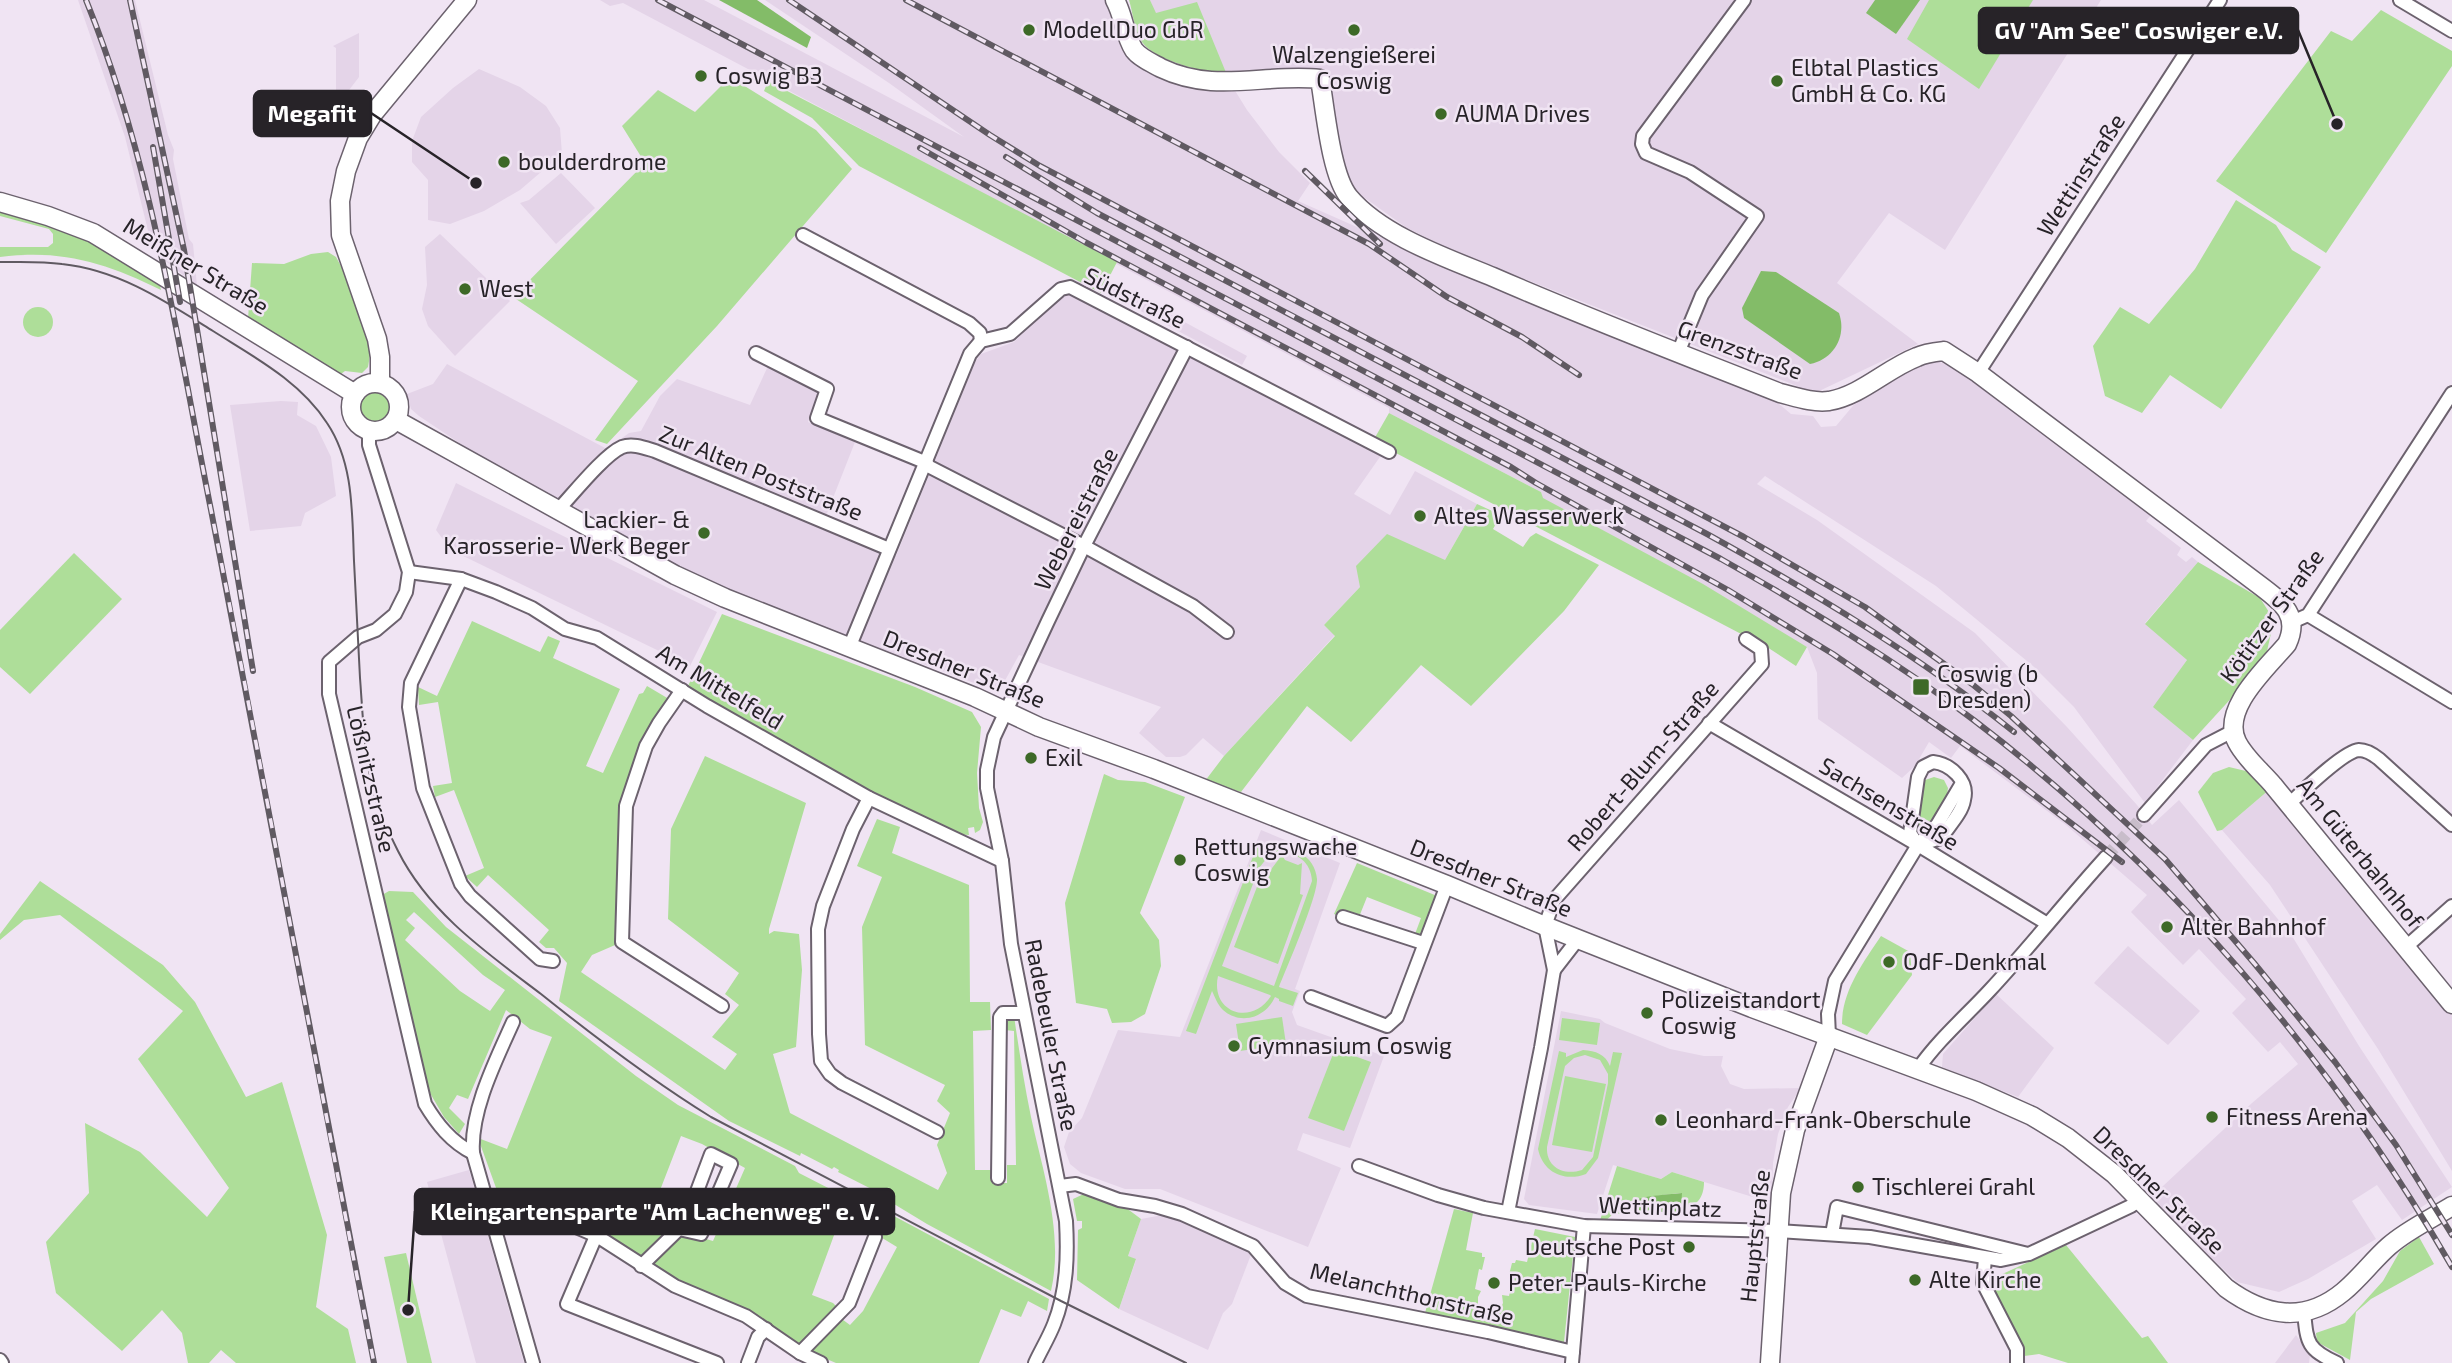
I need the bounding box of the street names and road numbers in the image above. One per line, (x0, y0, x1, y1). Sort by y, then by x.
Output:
street label: Wettinstraße (2030, 108, 2130, 241)
street label: Meißner Straße (119, 211, 274, 320)
street label: Südstraße (1080, 261, 1191, 334)
street label: Grenzstraße (1674, 314, 1807, 385)
street label: Zur Alten Poststraße (655, 418, 867, 526)
street label: Webereistraße (1027, 443, 1123, 595)
street label: Kötitzer Straße (2213, 543, 2329, 688)
street label: Dresdner Straße (879, 623, 1049, 713)
street label: Am Mittelfeld (652, 637, 789, 735)
street label: Robert-Blum-Straße (1561, 674, 1724, 856)
street label: Lößnitzstraße (341, 703, 402, 855)
street label: Sachsenstraße (1815, 751, 1964, 856)
street label: Am Güterbahnhof (2292, 772, 2431, 934)
street label: Dresdner Straße (1406, 832, 1576, 922)
street label: Radebeuler Straße (1020, 936, 1084, 1133)
street label: Dresdner Straße (2088, 1119, 2231, 1259)
street label: Hauptstraße (1733, 1168, 1775, 1304)
street label: Wettinplatz (1598, 1190, 1722, 1222)
street label: Melanchthonstraße (1307, 1256, 1517, 1330)

